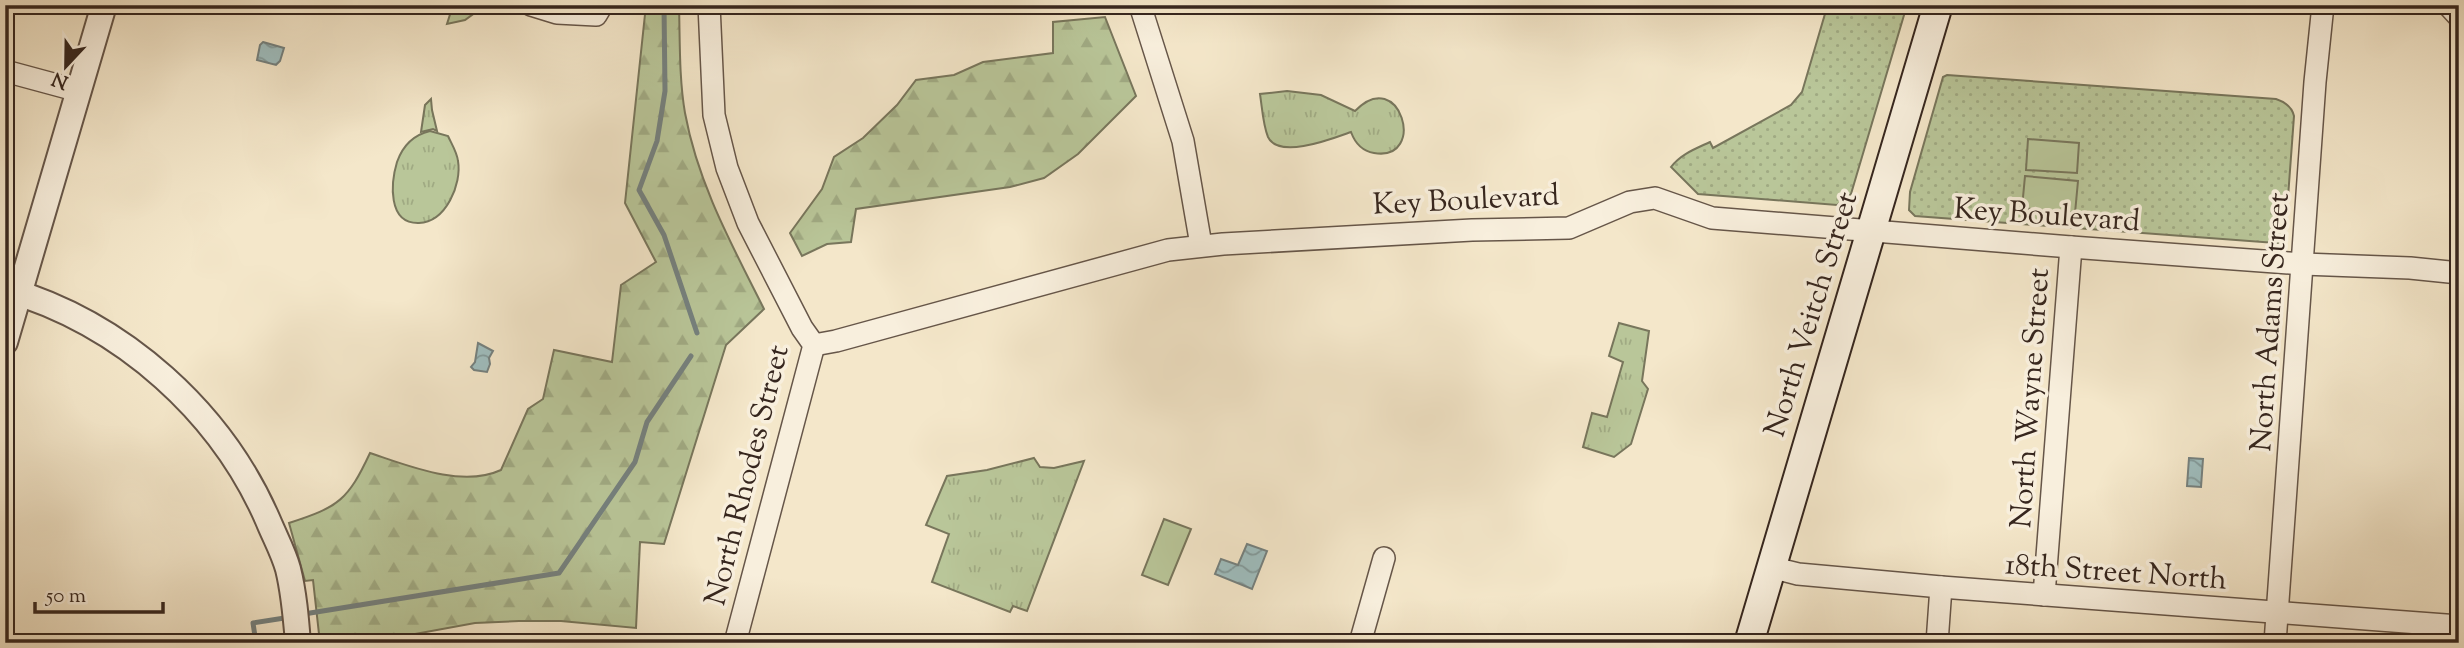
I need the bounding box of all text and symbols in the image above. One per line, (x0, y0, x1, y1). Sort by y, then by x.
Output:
north arrow (32, 32, 102, 102)
text: N (48, 64, 73, 95)
street label: Key Boulevard (1372, 175, 1561, 228)
street label: North Veitch Street (1755, 187, 1870, 443)
street label: Key Boulevard (1952, 189, 2142, 244)
street label: North Adams Street (2241, 191, 2302, 453)
street label: North Wayne Street (2001, 267, 2062, 530)
street label: North Rhodes Street (695, 341, 802, 610)
street label: 18th Street North (2003, 544, 2229, 603)
scale bar (35, 571, 163, 615)
text: 50 m (45, 582, 86, 612)

